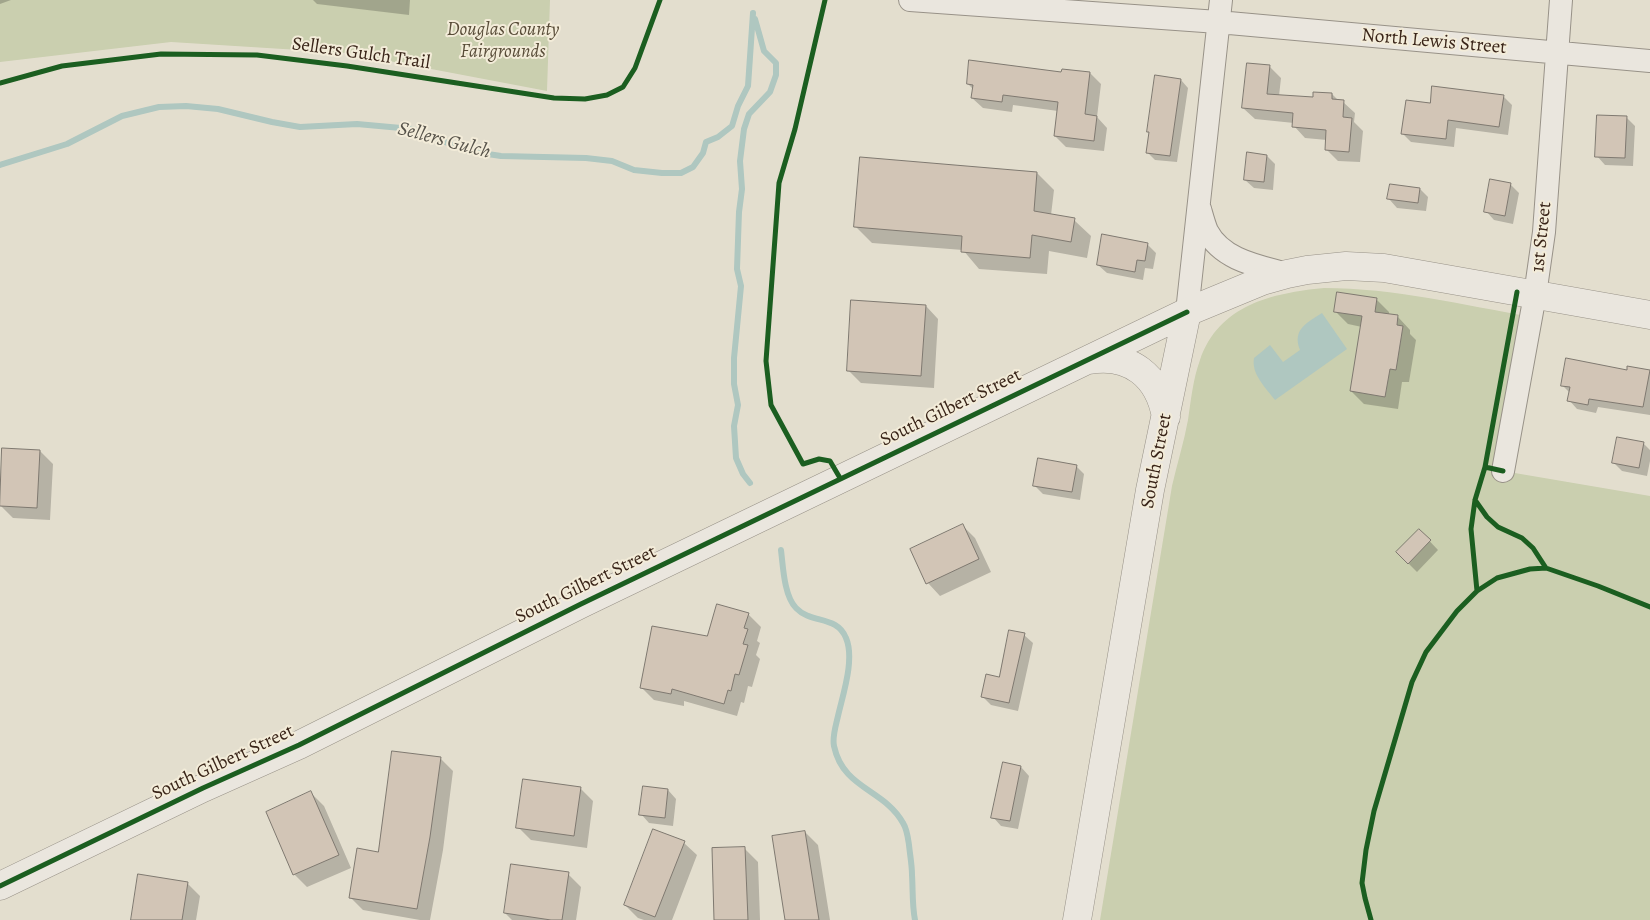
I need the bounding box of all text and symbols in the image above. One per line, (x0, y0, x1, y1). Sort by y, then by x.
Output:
park label: Douglas County Fairgrounds (447, 19, 559, 63)
street label: North Lewis Street (1361, 24, 1507, 60)
street label: Sellers Gulch Trail (290, 33, 432, 75)
water label: Sellers Gulch (395, 117, 493, 165)
street label: 1st Street (1527, 201, 1557, 273)
street label: South Gilbert Street (877, 364, 1025, 452)
street label: South Street (1137, 412, 1177, 510)
street label: South Gilbert Street (512, 541, 660, 629)
street label: South Gilbert Street (148, 720, 298, 806)

